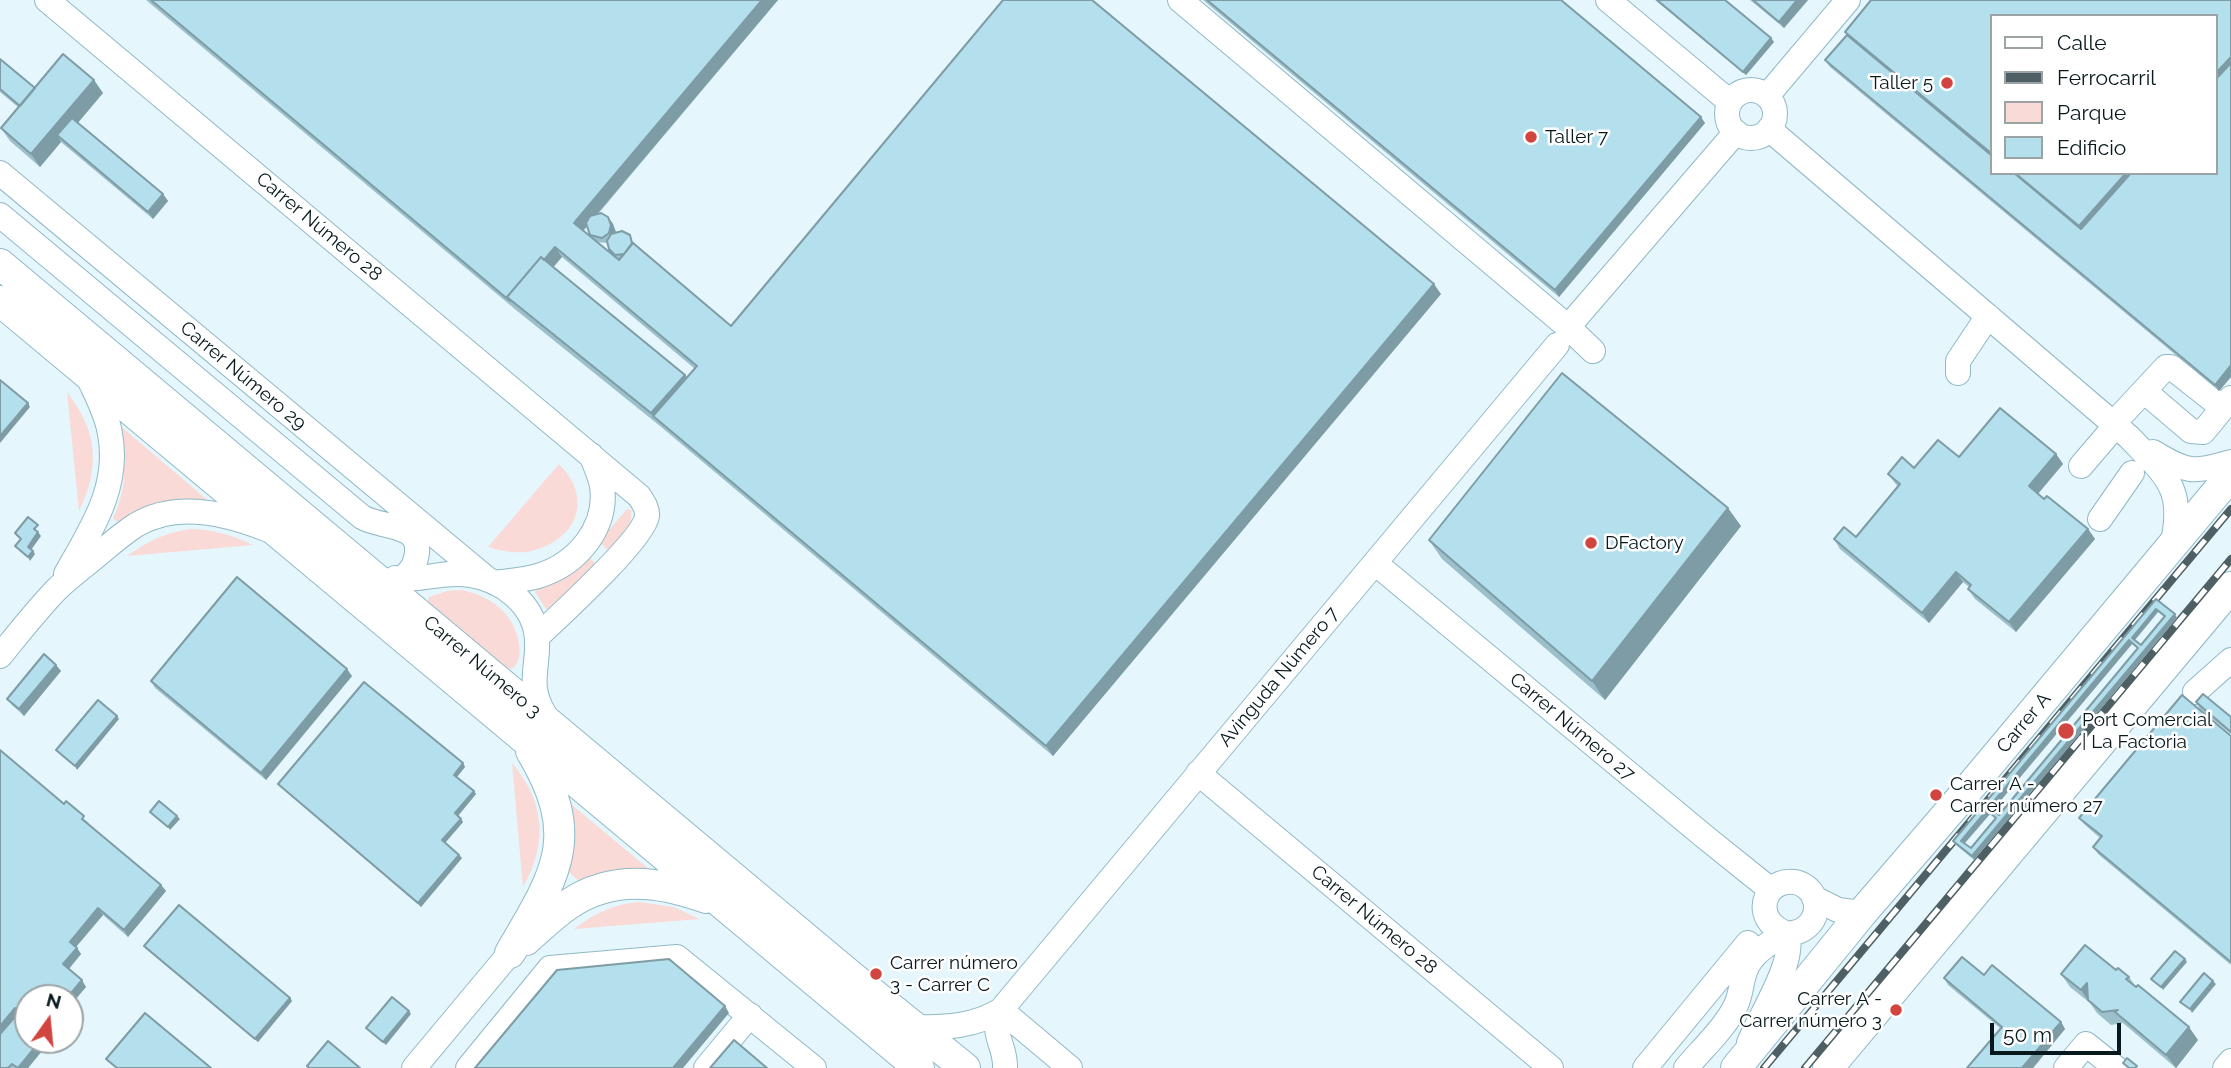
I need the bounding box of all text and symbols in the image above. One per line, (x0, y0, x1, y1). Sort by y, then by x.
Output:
legend (1990, 14, 2217, 175)
text: Calle (2057, 30, 2107, 55)
text: Ferrocarril (2057, 65, 2156, 90)
place label: Taller 5 (1870, 72, 1933, 94)
marker: Taller 5 (1939, 75, 1955, 91)
text: Parque (2057, 100, 2126, 125)
place label: Taller 7 (1545, 126, 1608, 148)
marker: Taller 7 (1523, 129, 1539, 145)
text: Edificio (2057, 135, 2126, 160)
street label: Carrer Número 28 (251, 168, 387, 286)
street label: Carrer Número 29 (175, 317, 311, 435)
place label: DFactory (1605, 532, 1684, 554)
marker: DFactory (1583, 535, 1599, 551)
street label: Avinguda Número 7 (1214, 603, 1344, 751)
street label: Carrer Número 3 (419, 611, 545, 723)
street label: Carrer Número 27 (1505, 668, 1639, 786)
street label: Carrer A (1992, 688, 2056, 758)
place label: Port Comercial | La Factoria (2082, 709, 2212, 753)
marker: Port Comercial | La Factoria (2056, 721, 2076, 741)
place label: Carrer A - Carrer número 27 (1950, 773, 2103, 817)
marker: Carrer A - Carrer número 27 (1928, 787, 1944, 803)
street label: Carrer Número 28 (1306, 861, 1442, 979)
place label: Carrer número 3 - Carrer C (890, 952, 1018, 996)
marker: Carrer número 3 - Carrer C (868, 966, 884, 982)
north arrow (14, 984, 84, 1054)
text: N (44, 988, 64, 1013)
place label: Carrer A - Carrer número 3 (1739, 988, 1882, 1032)
marker: Carrer A - Carrer número 3 (1888, 1002, 1904, 1018)
scale bar (1993, 1009, 2124, 1052)
text: 50 m (2003, 1022, 2052, 1047)

